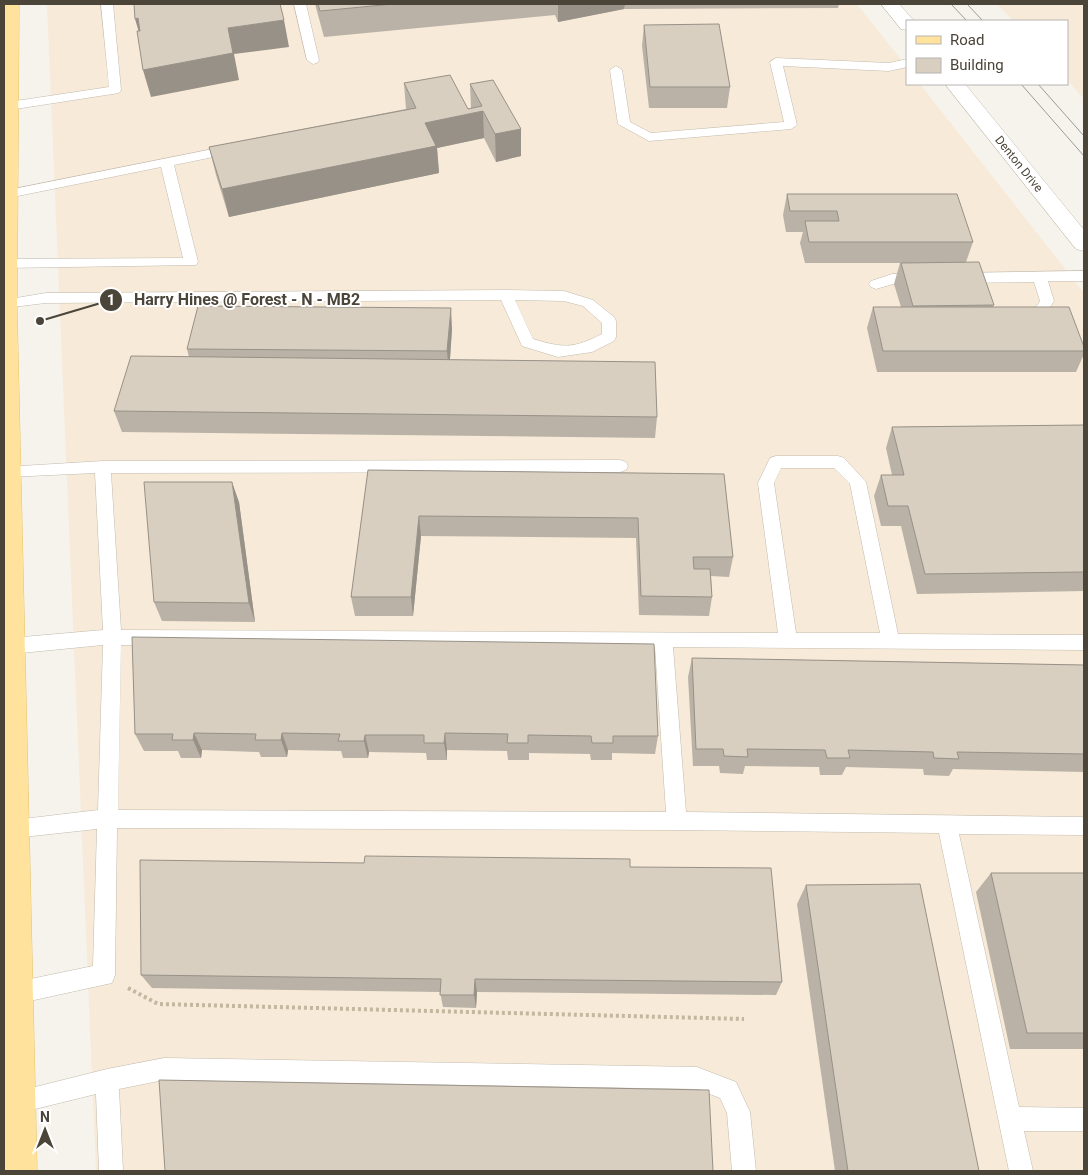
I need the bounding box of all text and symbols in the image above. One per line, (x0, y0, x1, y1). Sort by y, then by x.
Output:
legend (906, 20, 1068, 85)
text: Road (950, 31, 984, 49)
text: Building (950, 56, 1004, 74)
street label: Denton Drive (992, 133, 1046, 195)
callout: Harry Hines @ Forest - N - MB2 (99, 284, 370, 315)
text: Harry Hines @ Forest - N - MB2 (134, 290, 360, 309)
text: 1 (107, 291, 115, 309)
north arrow (20, 1105, 70, 1155)
text: N (40, 1109, 50, 1125)

